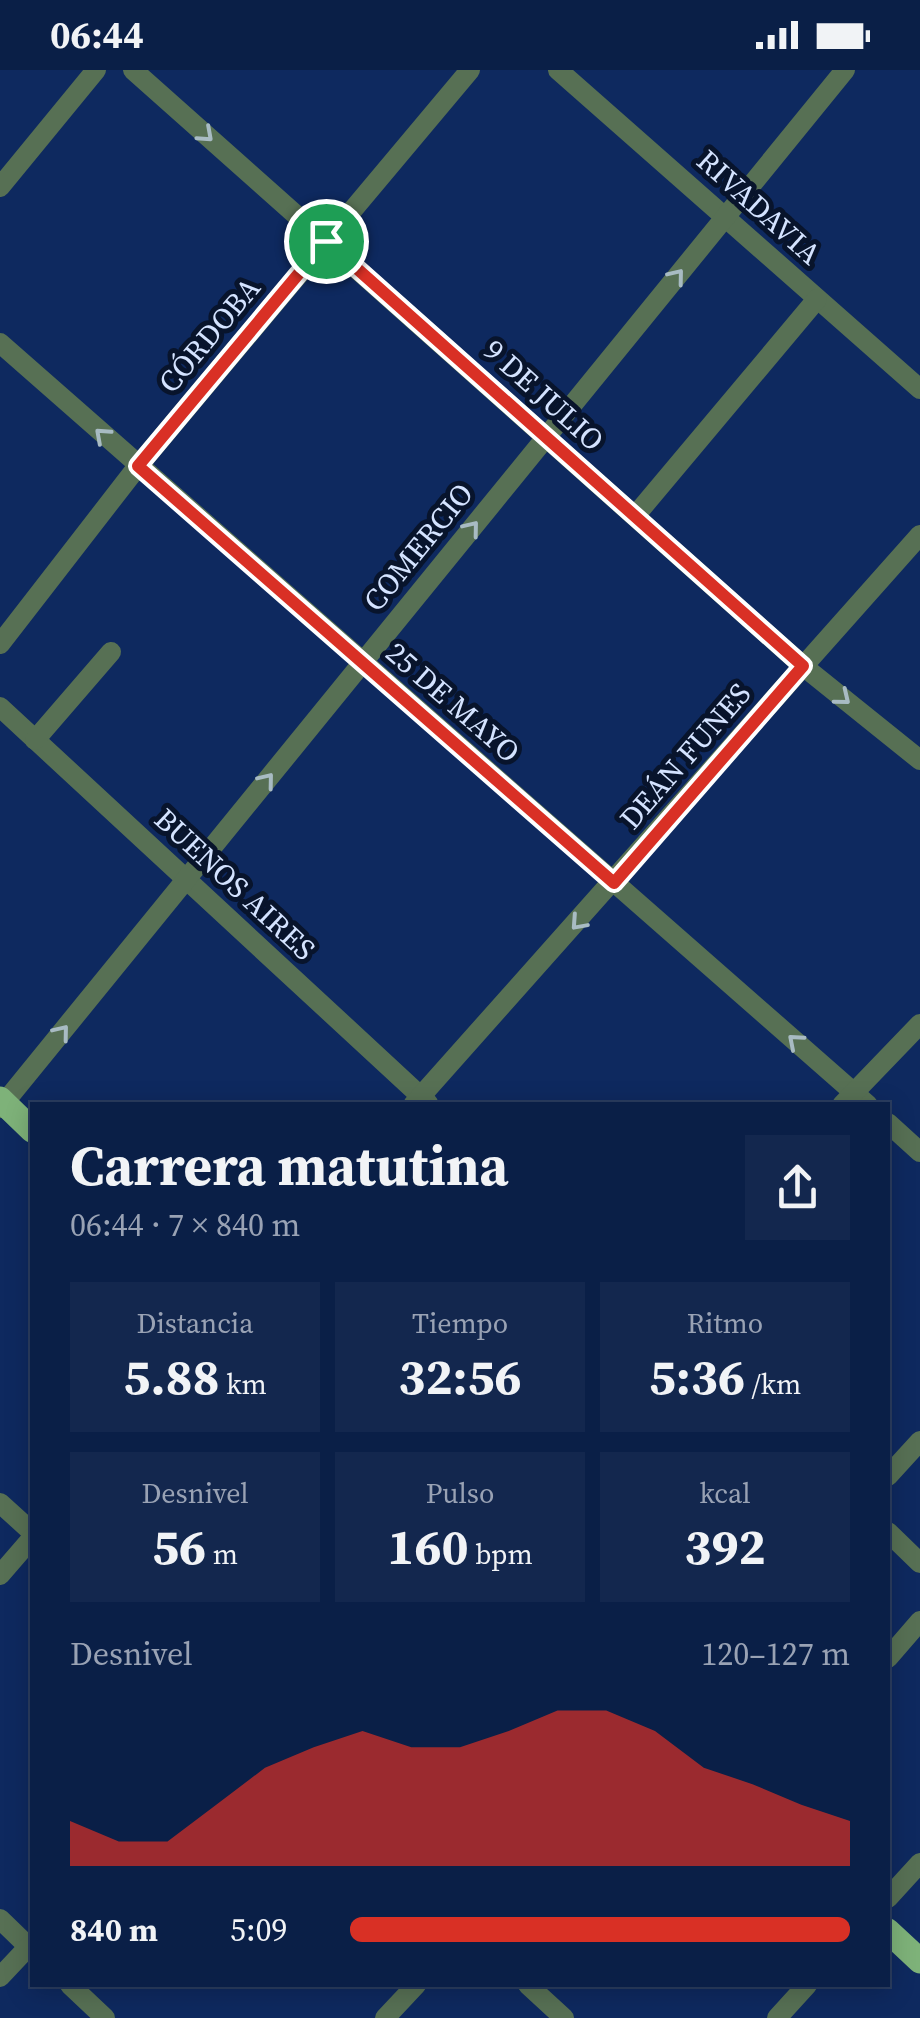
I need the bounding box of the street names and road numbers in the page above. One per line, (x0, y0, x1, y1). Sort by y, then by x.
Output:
street label: RIVADAVIA (688, 140, 830, 274)
street label: CÓRDOBA (149, 269, 269, 401)
street label: 9 DE JULIO (475, 330, 613, 460)
street label: COMERCIO (354, 474, 482, 620)
street label: 25 DE MAYO (377, 632, 529, 772)
street label: DEÁN FUNES (610, 674, 760, 838)
street label: BUENOS AIRES (146, 799, 324, 969)

